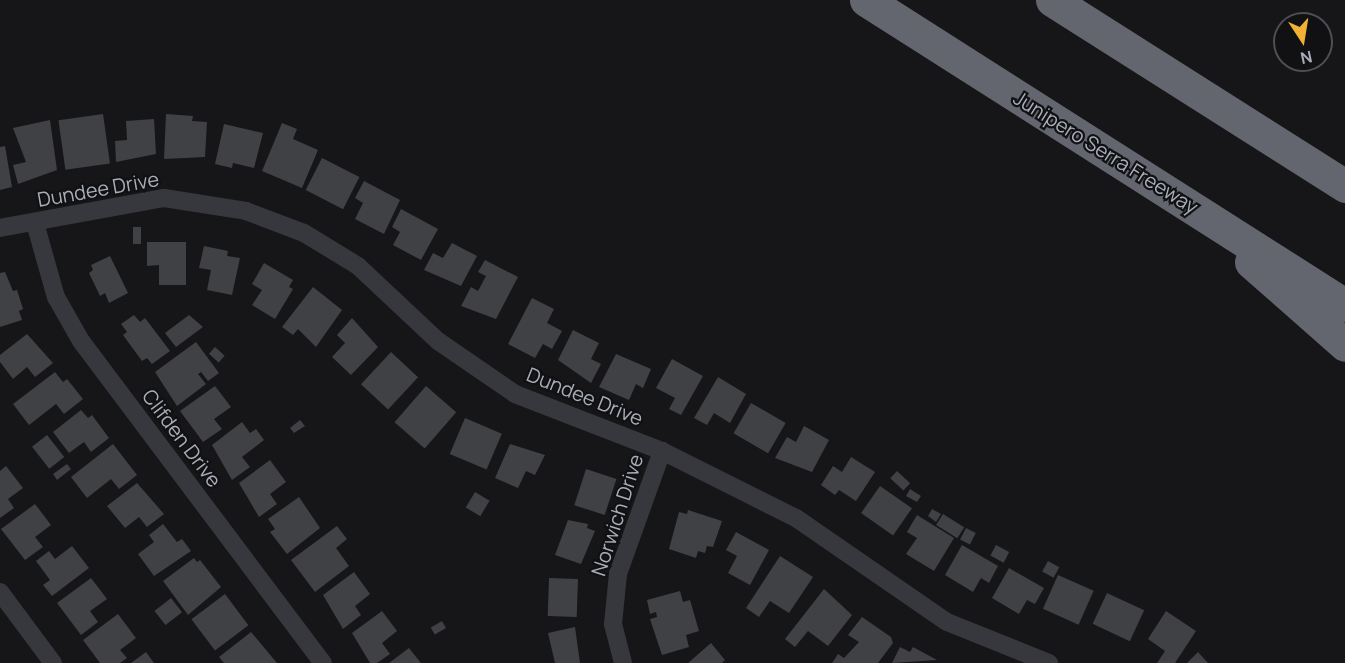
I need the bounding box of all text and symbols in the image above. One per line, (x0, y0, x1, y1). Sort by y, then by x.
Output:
north arrow (1273, 12, 1333, 72)
text: N (1298, 46, 1314, 70)
street label: Junipero Serra Freeway (1009, 85, 1203, 219)
street label: Dundee Drive (35, 166, 161, 212)
street label: Dundee Drive (523, 362, 647, 430)
street label: Clifden Drive (137, 384, 227, 492)
street label: Norwich Drive (586, 451, 648, 579)

